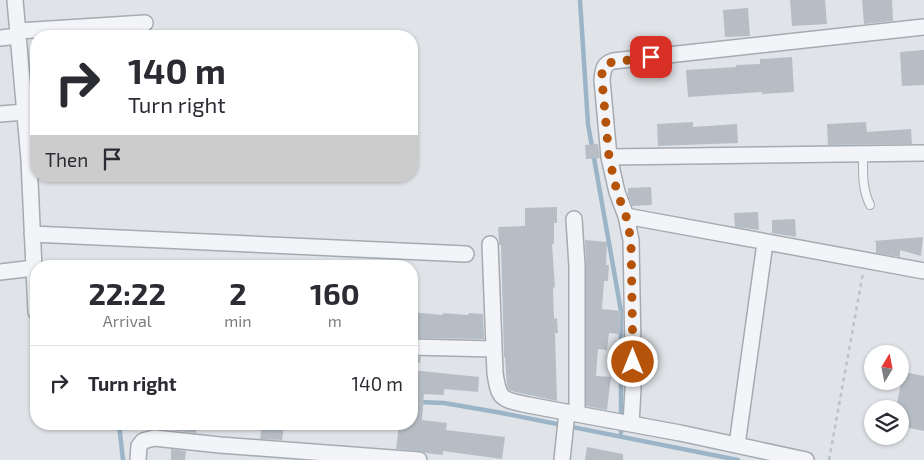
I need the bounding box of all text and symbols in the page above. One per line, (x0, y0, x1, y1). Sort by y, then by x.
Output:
pin (630, 36, 672, 78)
icon: arrive (637, 43, 665, 71)
text: 140 m (128, 49, 226, 91)
icon: right (45, 50, 110, 115)
text: Turn right (128, 91, 226, 117)
icon: arrive (98, 145, 126, 173)
text: Then (45, 148, 88, 171)
text: 22:22 (88, 275, 166, 311)
text: 2 (229, 275, 247, 311)
text: 160 (310, 275, 360, 311)
text: Arrival (103, 311, 151, 330)
text: min (224, 311, 252, 330)
text: m (328, 311, 342, 330)
position arrow (606, 335, 658, 387)
north arrow (864, 345, 909, 390)
map controls (864, 345, 909, 445)
icon: right (45, 369, 73, 397)
text: Turn right (88, 372, 176, 395)
text: 140 m (351, 372, 403, 395)
button: layers (864, 400, 909, 445)

